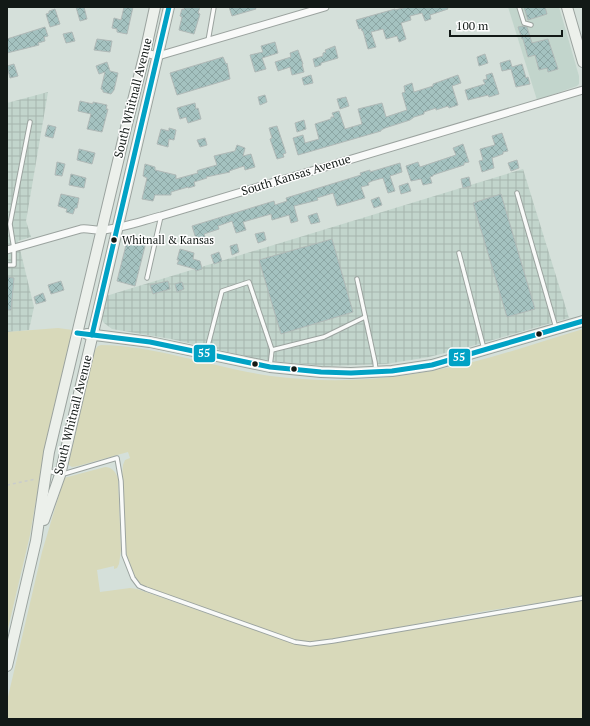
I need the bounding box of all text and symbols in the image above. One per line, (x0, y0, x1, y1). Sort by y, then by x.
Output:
scale bar (450, 12, 562, 38)
text: 100 m (456, 18, 489, 33)
street label: South Whitnall Avenue (110, 36, 155, 159)
street label: South Kansas Avenue (239, 151, 352, 198)
place label: Whitnall & Kansas (122, 233, 214, 247)
marker: Whitnall & Kansas (109, 235, 119, 245)
unlabelled marker (534, 329, 544, 339)
line badge: 55 (193, 344, 216, 363)
text: 55 (198, 346, 210, 360)
line badge: 55 (448, 348, 471, 367)
text: 55 (453, 350, 465, 364)
street label: South Whitnall Avenue (50, 353, 95, 476)
unlabelled marker (250, 359, 260, 369)
unlabelled marker (289, 364, 299, 374)

